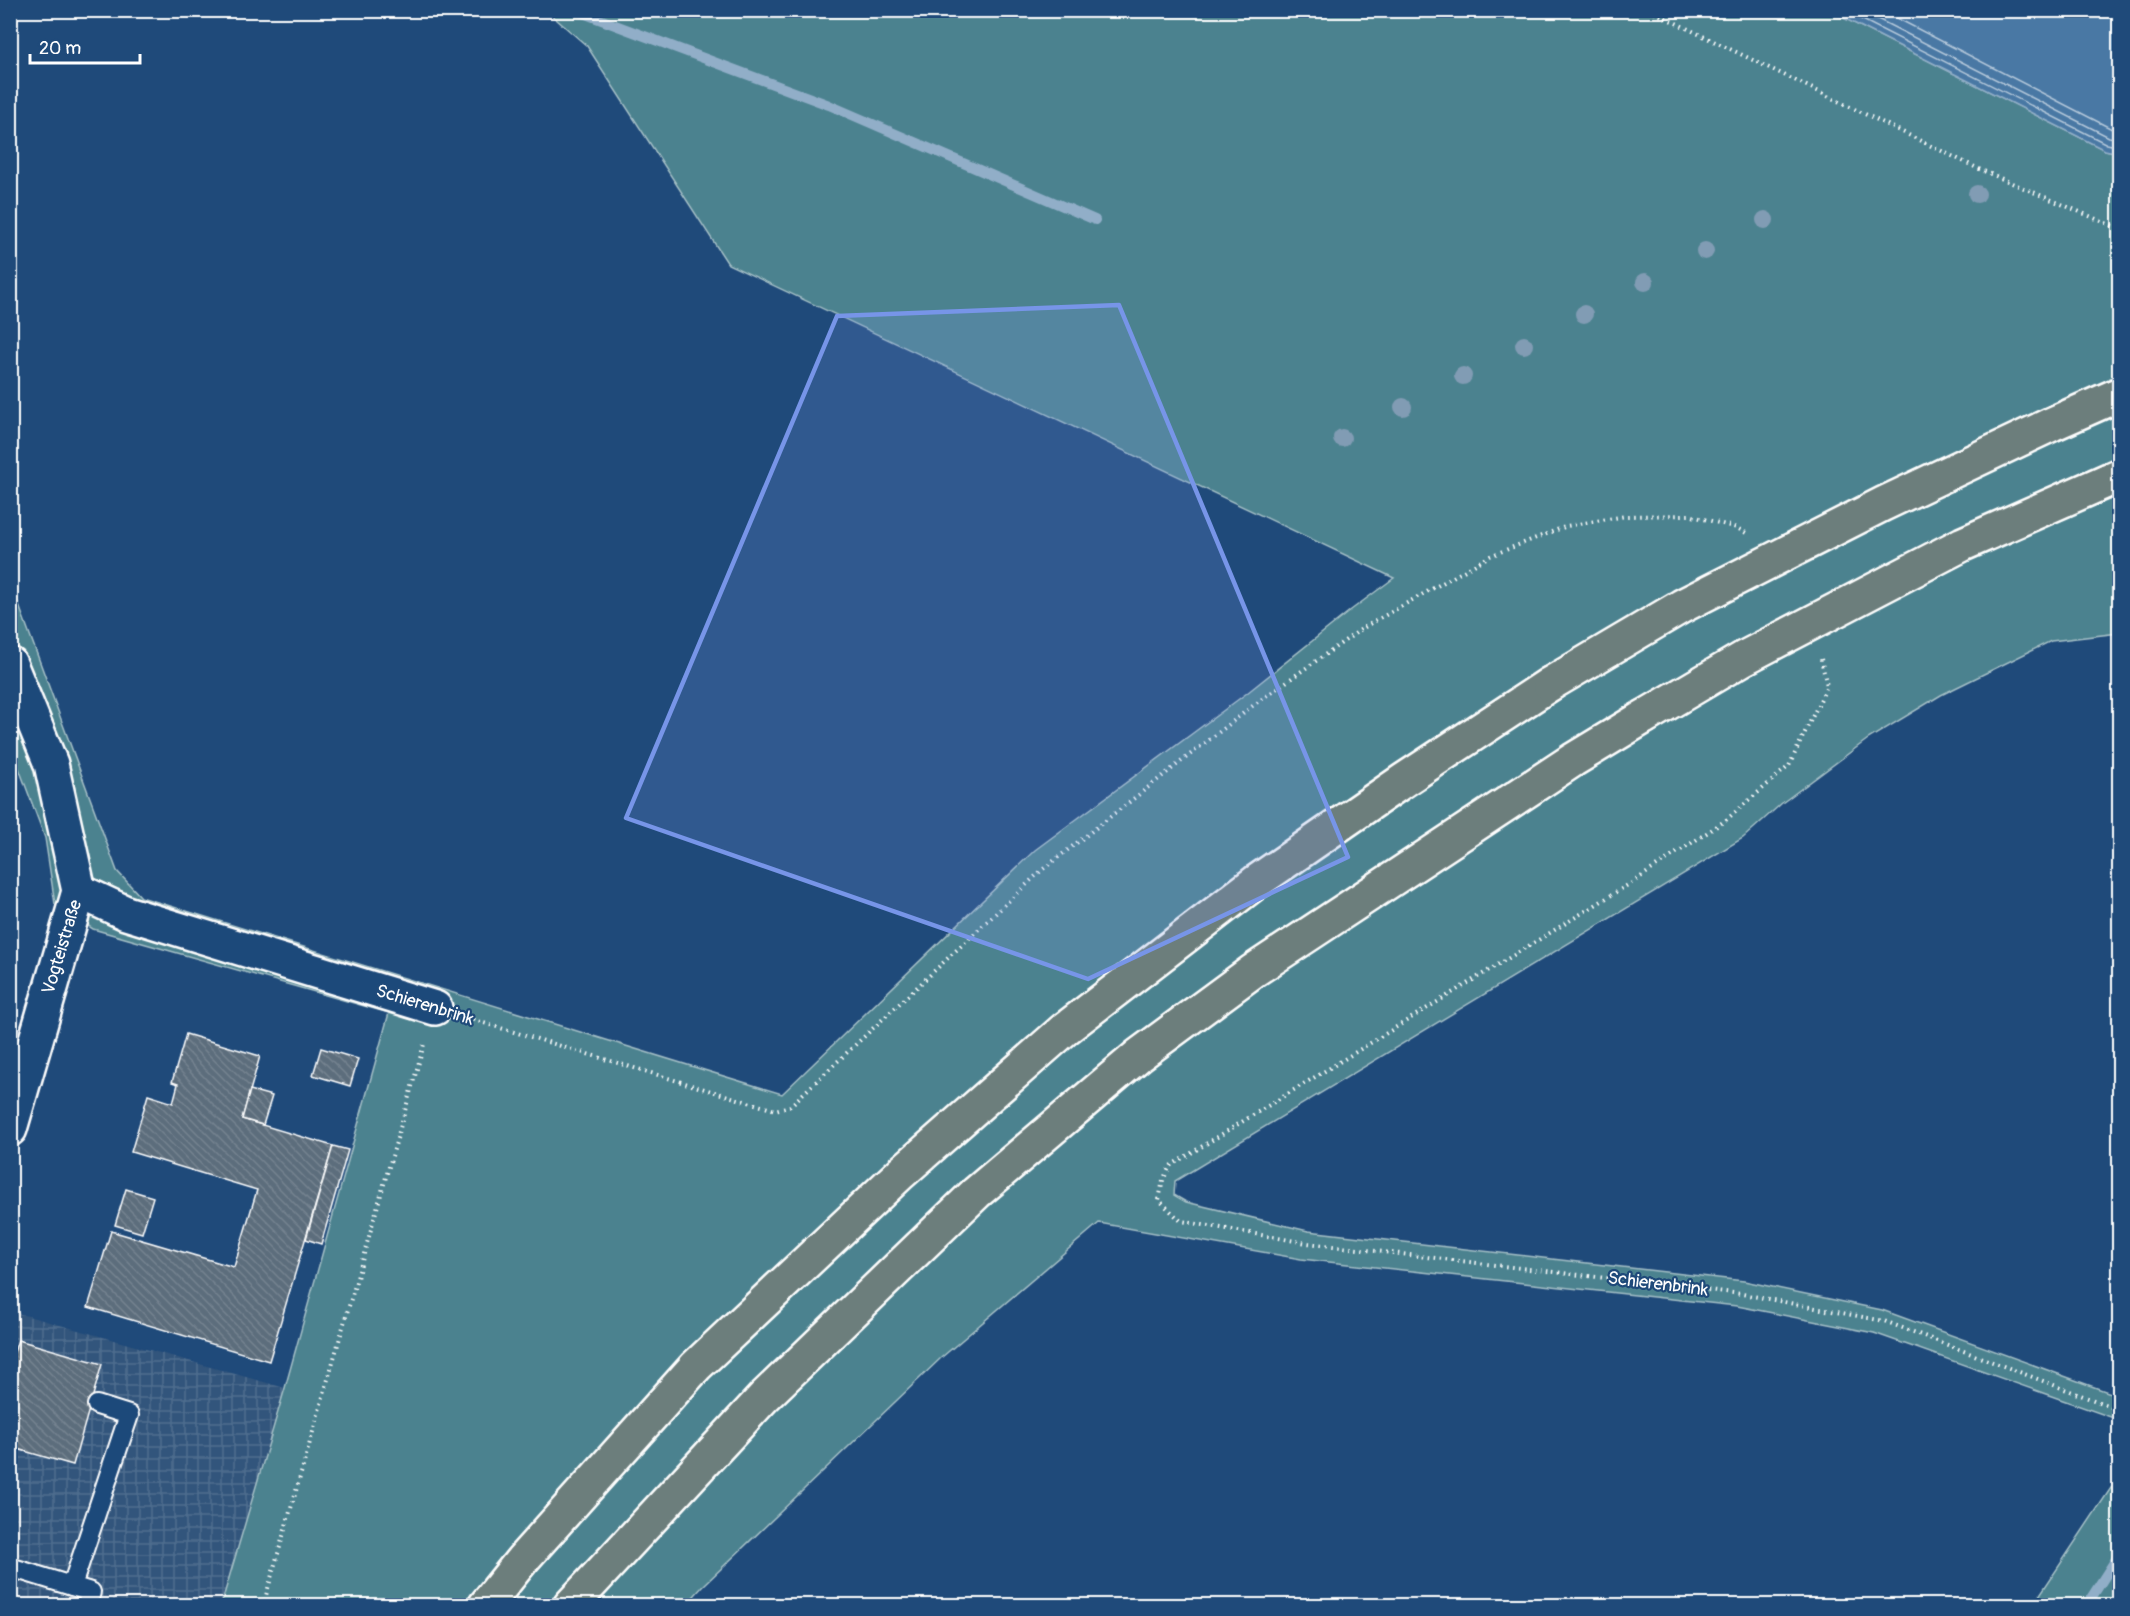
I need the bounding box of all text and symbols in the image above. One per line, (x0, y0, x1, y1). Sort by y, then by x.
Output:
scale bar (30, 27, 140, 65)
text: 20 m (39, 37, 81, 60)
street label: Vogteistraße (37, 897, 87, 997)
street label: Schierenbrink (373, 979, 477, 1031)
street label: Schierenbrink (1606, 1266, 1710, 1302)

